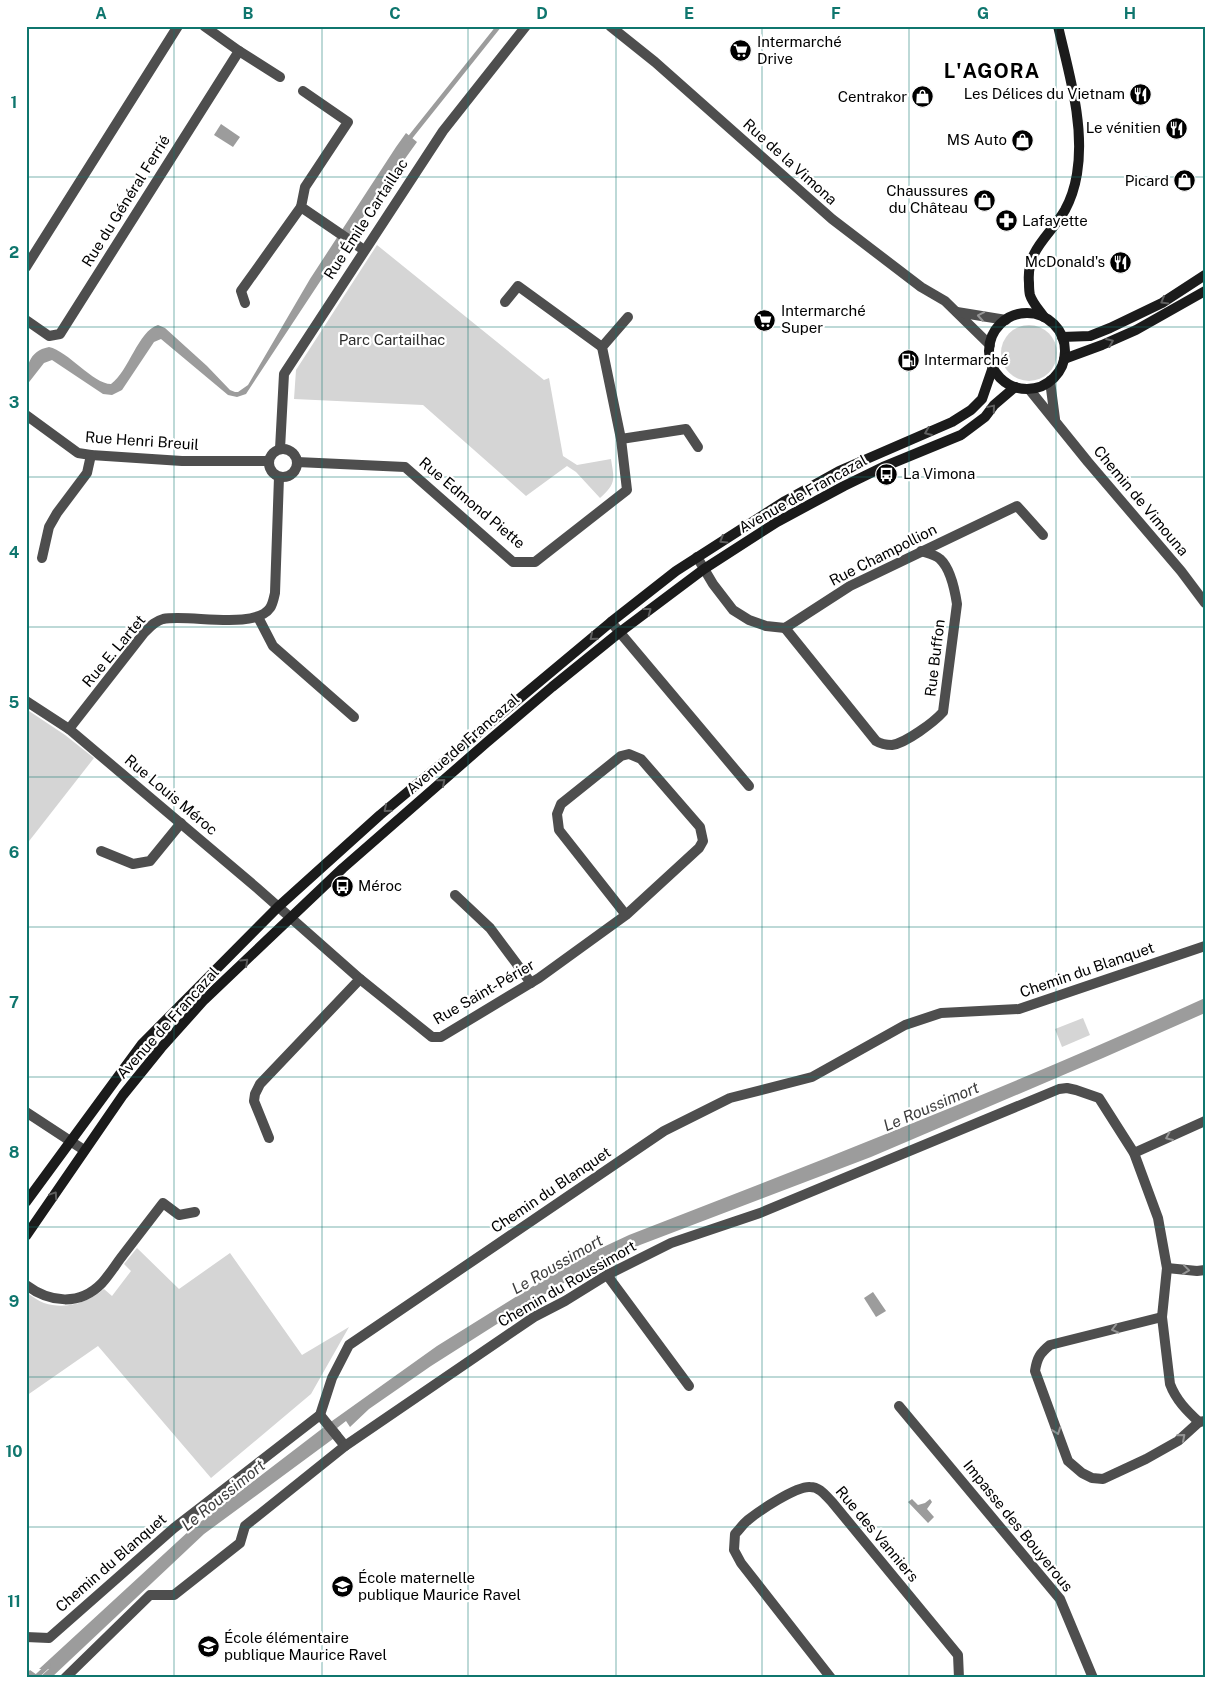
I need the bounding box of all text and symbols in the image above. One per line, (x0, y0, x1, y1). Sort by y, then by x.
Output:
text: A (95, 4, 107, 23)
text: B (243, 4, 254, 23)
text: C (389, 4, 401, 23)
text: D (536, 4, 548, 23)
text: E (684, 4, 694, 23)
text: F (831, 4, 841, 23)
text: G (977, 4, 989, 23)
text: H (1124, 4, 1136, 23)
place label: Intermarché Drive (757, 33, 842, 67)
supermarket icon: Intermarché Drive (729, 39, 753, 63)
district label: L'AGORA (944, 59, 1040, 83)
restaurant icon: Les Délices du Vietnam (1129, 82, 1153, 106)
shop icon: Centrakor (911, 85, 935, 109)
place label: Les Délices du Vietnam (964, 85, 1125, 102)
place label: Centrakor (838, 88, 907, 105)
text: 1 (11, 93, 17, 112)
street label: Rue de la Vimona (740, 115, 841, 208)
restaurant icon: Le vénitien (1165, 116, 1189, 140)
place label: Le vénitien (1086, 119, 1161, 136)
shop icon: MS Auto (1011, 128, 1035, 152)
place label: MS Auto (947, 131, 1007, 148)
street label: Rue du Général Ferrié (78, 132, 173, 270)
street label: Rue Émile Cartaillac (320, 155, 411, 282)
shop icon: Picard (1173, 169, 1197, 193)
place label: Picard (1125, 172, 1169, 189)
place label: Chaussures du Château (886, 182, 968, 216)
shop icon: Chaussures du Château (972, 188, 996, 212)
pharmacy icon: Lafayette (994, 209, 1018, 233)
place label: Lafayette (1022, 212, 1088, 229)
text: 2 (9, 243, 19, 262)
restaurant icon: McDonald's (1109, 250, 1133, 274)
place label: McDonald's (1025, 253, 1105, 270)
one-way arrow (1160, 295, 1169, 305)
place label: Intermarché Super (781, 302, 866, 336)
supermarket icon: Intermarché Super (753, 308, 777, 332)
one-way arrow (976, 312, 985, 322)
park label: Parc Cartailhac (339, 331, 445, 348)
one-way arrow (1105, 338, 1114, 349)
fuel station icon: Intermarché (896, 348, 920, 372)
place label: Intermarché (924, 351, 1009, 368)
text: 3 (9, 393, 19, 412)
one-way arrow (987, 405, 995, 414)
one-way arrow (924, 425, 933, 436)
street label: Rue Henri Breuil (85, 428, 199, 453)
street label: Chemin de Vimouna (1090, 442, 1192, 559)
street label: Avenue de Francazal (736, 451, 870, 536)
street label: Rue Edmond Piette (416, 454, 528, 552)
bus stop icon: La Vimona (875, 462, 899, 486)
place label: La Vimona (903, 465, 975, 482)
street label: Rue Champollion (826, 520, 939, 589)
one-way arrow (719, 534, 728, 544)
text: 4 (9, 543, 20, 562)
one-way arrow (642, 608, 651, 616)
street label: Rue E. Lartet (79, 611, 149, 690)
street label: Rue Buffon (921, 618, 948, 698)
one-way arrow (589, 632, 598, 641)
street label: Avenue de Francazal (403, 690, 522, 797)
text: 5 (9, 693, 20, 712)
street label: Rue Louis Méroc (122, 751, 221, 838)
one-way arrow (436, 779, 445, 787)
one-way arrow (384, 803, 393, 812)
text: 6 (9, 843, 19, 862)
bus stop icon: Méroc (330, 874, 354, 898)
place label: Méroc (358, 877, 402, 894)
street label: Chemin du Blanquet (1018, 939, 1156, 1000)
street label: Rue Saint-Périer (430, 956, 538, 1027)
one-way arrow (239, 959, 248, 968)
street label: Avenue de Francazal (113, 964, 222, 1082)
text: 7 (9, 993, 19, 1012)
water label: Le Roussimort (880, 1078, 982, 1135)
one-way arrow (1165, 1130, 1174, 1141)
text: 8 (9, 1143, 20, 1162)
street label: Chemin du Blanquet (488, 1143, 614, 1236)
one-way arrow (47, 1192, 57, 1201)
water label: Le Roussimort (508, 1231, 606, 1298)
street label: Chemin du Roussimort (495, 1237, 639, 1330)
one-way arrow (1182, 1264, 1190, 1275)
text: 9 (9, 1292, 19, 1311)
one-way arrow (1110, 1323, 1119, 1334)
one-way arrow (1051, 1426, 1061, 1435)
one-way arrow (1176, 1433, 1185, 1442)
text: 10 (5, 1442, 23, 1461)
water label: Le Roussimort (178, 1456, 269, 1535)
street label: Impasse des Bouyerous (960, 1457, 1077, 1595)
street label: Rue des Vanniers (832, 1482, 922, 1585)
street label: Chemin du Blanquet (52, 1510, 169, 1615)
place label: École maternelle publique Maurice Ravel (358, 1569, 521, 1603)
school or university icon: École maternelle publique Maurice Ravel (330, 1575, 354, 1599)
text: 11 (7, 1592, 21, 1611)
place label: École élémentaire publique Maurice Ravel (224, 1629, 387, 1663)
school or university icon: École élémentaire publique Maurice Ravel (196, 1635, 220, 1659)

